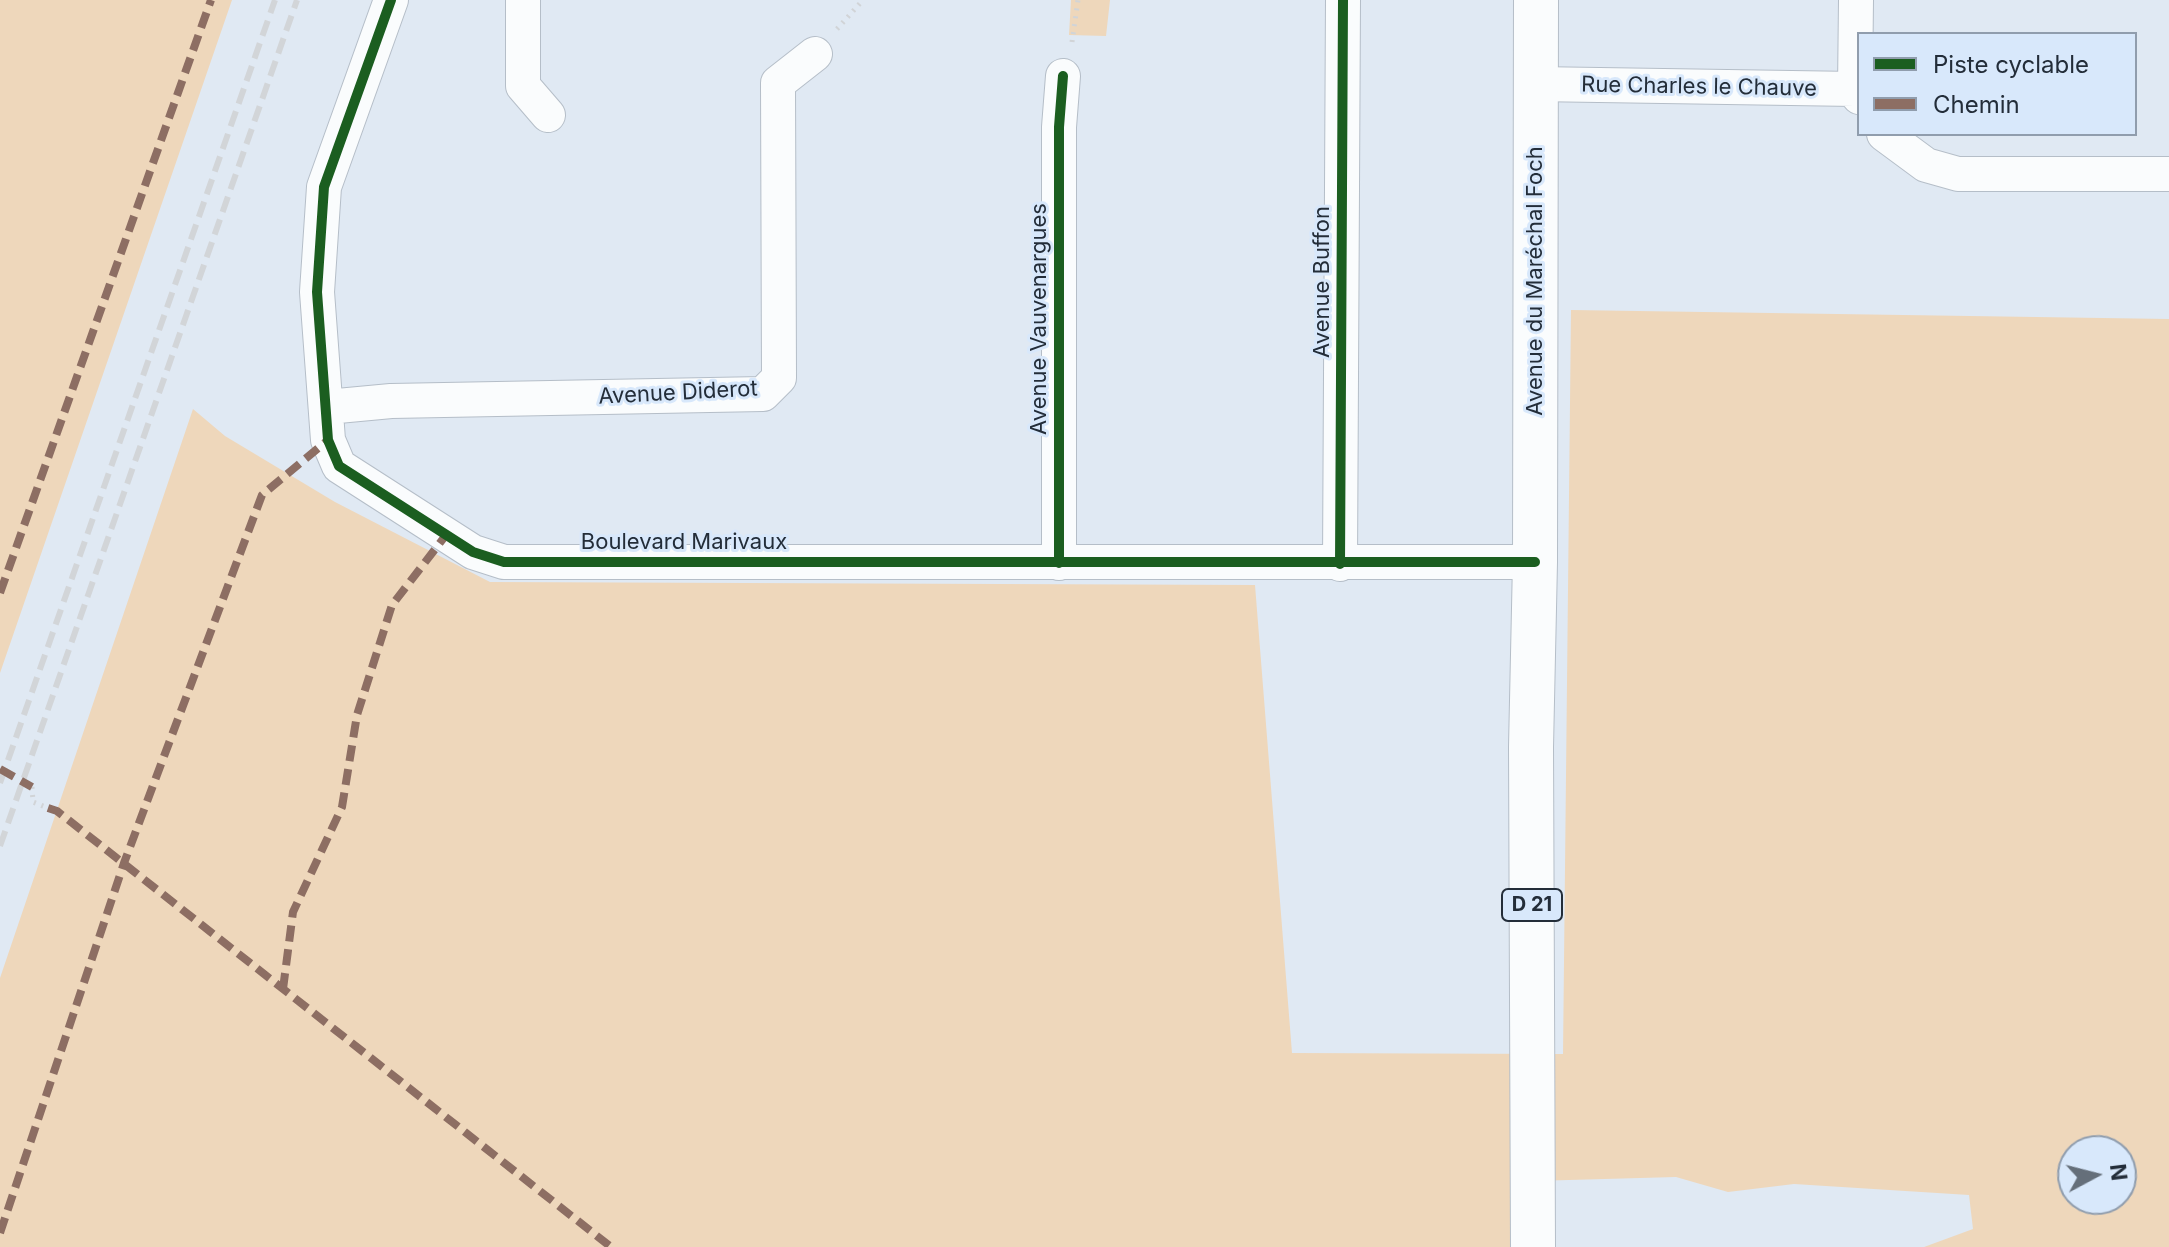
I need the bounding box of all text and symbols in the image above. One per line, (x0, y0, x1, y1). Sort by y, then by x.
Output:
legend (1857, 32, 2137, 136)
text: Piste cyclable (1933, 50, 2089, 79)
street label: Rue Charles le Chauve (1581, 72, 1817, 102)
text: Chemin (1933, 90, 2020, 119)
street label: Avenue du Maréchal Foch (1522, 146, 1548, 416)
street label: Avenue Vauvenargues (1026, 203, 1052, 435)
street label: Avenue Buffon (1309, 206, 1335, 358)
street label: Avenue Diderot (598, 376, 758, 410)
street label: Boulevard Marivaux (581, 529, 787, 555)
road number: D 21 (1502, 889, 1562, 921)
north arrow (2057, 1135, 2137, 1215)
text: N (2105, 1162, 2133, 1182)

